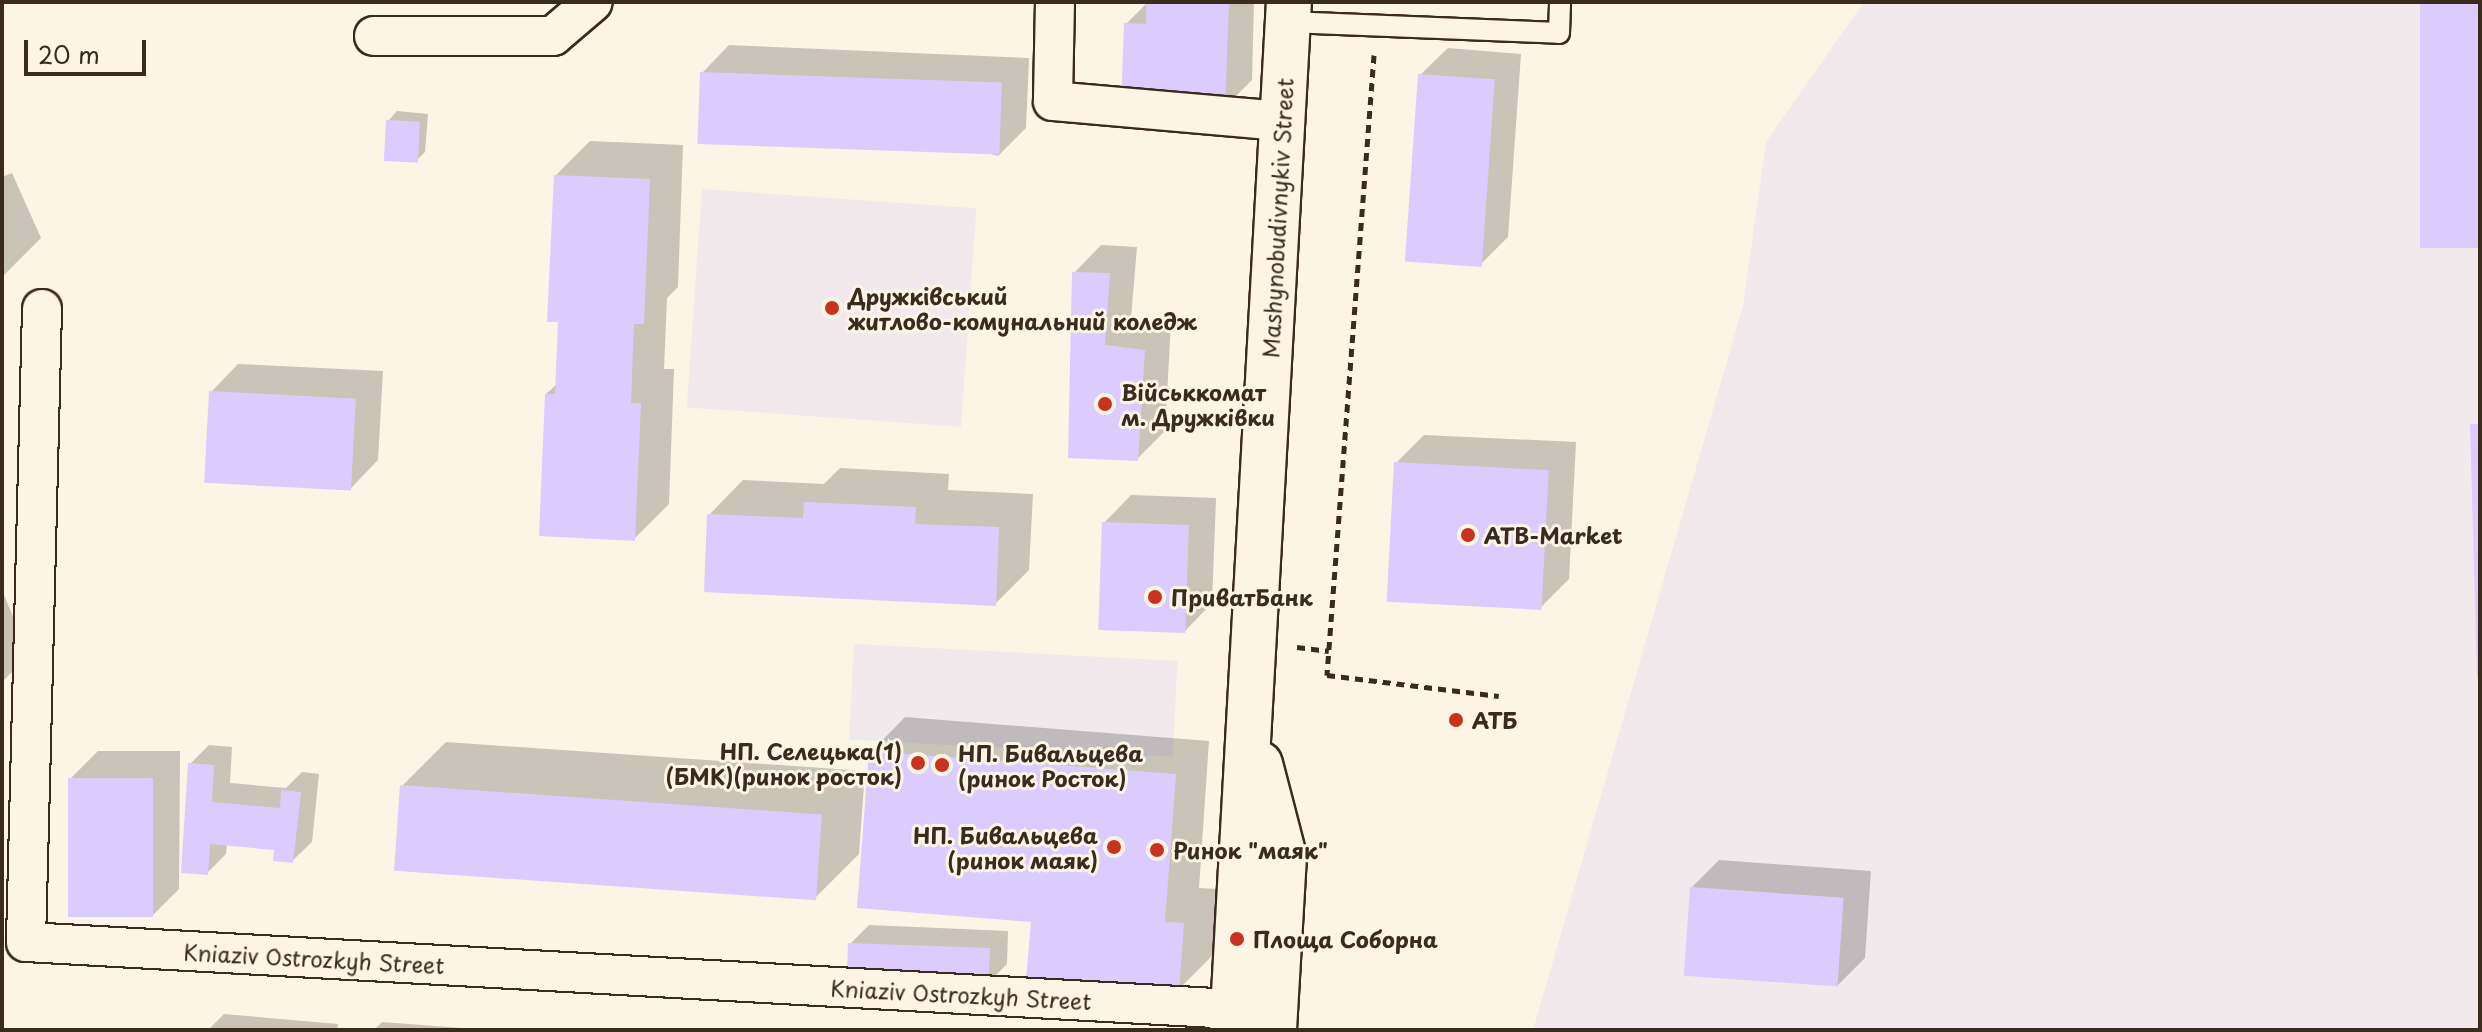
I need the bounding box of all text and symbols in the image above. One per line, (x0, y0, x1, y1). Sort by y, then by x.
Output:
scale bar (28, 24, 150, 74)
text: 20 m (38, 36, 100, 72)
street label: Mashynobudivnykiv Street (1256, 77, 1298, 359)
place label: Дружківський житлово-комунальний коледж (848, 282, 1198, 334)
marker: Дружківський житлово-комунальний коледж (823, 299, 841, 317)
place label: Військкомат м. Дружківки (1121, 378, 1275, 430)
marker: Військкомат м. Дружківки (1096, 395, 1114, 413)
place label: ATB-Market (1484, 522, 1623, 548)
marker: ATB-Market (1459, 526, 1477, 544)
place label: ПриватБанк (1171, 584, 1313, 610)
marker: ПриватБанк (1146, 588, 1164, 606)
place label: АТБ (1472, 707, 1517, 733)
marker: АТБ (1447, 711, 1465, 729)
place label: НП. Селецька(1) (БМК)(ринок росток) (664, 737, 902, 788)
place label: НП. Бивальцева (ринок Росток) (958, 739, 1143, 790)
marker: НП. Селецька(1) (БМК)(ринок росток) (909, 754, 927, 772)
marker: НП. Бивальцева (ринок Росток) (933, 756, 951, 774)
place label: НП. Бивальцева (ринок маяк) (913, 821, 1098, 872)
place label: Ринок "маяк" (1173, 837, 1329, 863)
marker: НП. Бивальцева (ринок маяк) (1105, 838, 1123, 856)
marker: Ринок "маяк" (1148, 841, 1166, 859)
place label: Площа Соборна (1253, 926, 1438, 952)
marker: Площа Соборна (1228, 930, 1246, 948)
street label: Kniaziv Ostrozkyh Street (181, 938, 447, 978)
street label: Kniaziv Ostrozkyh Street (828, 974, 1094, 1014)

